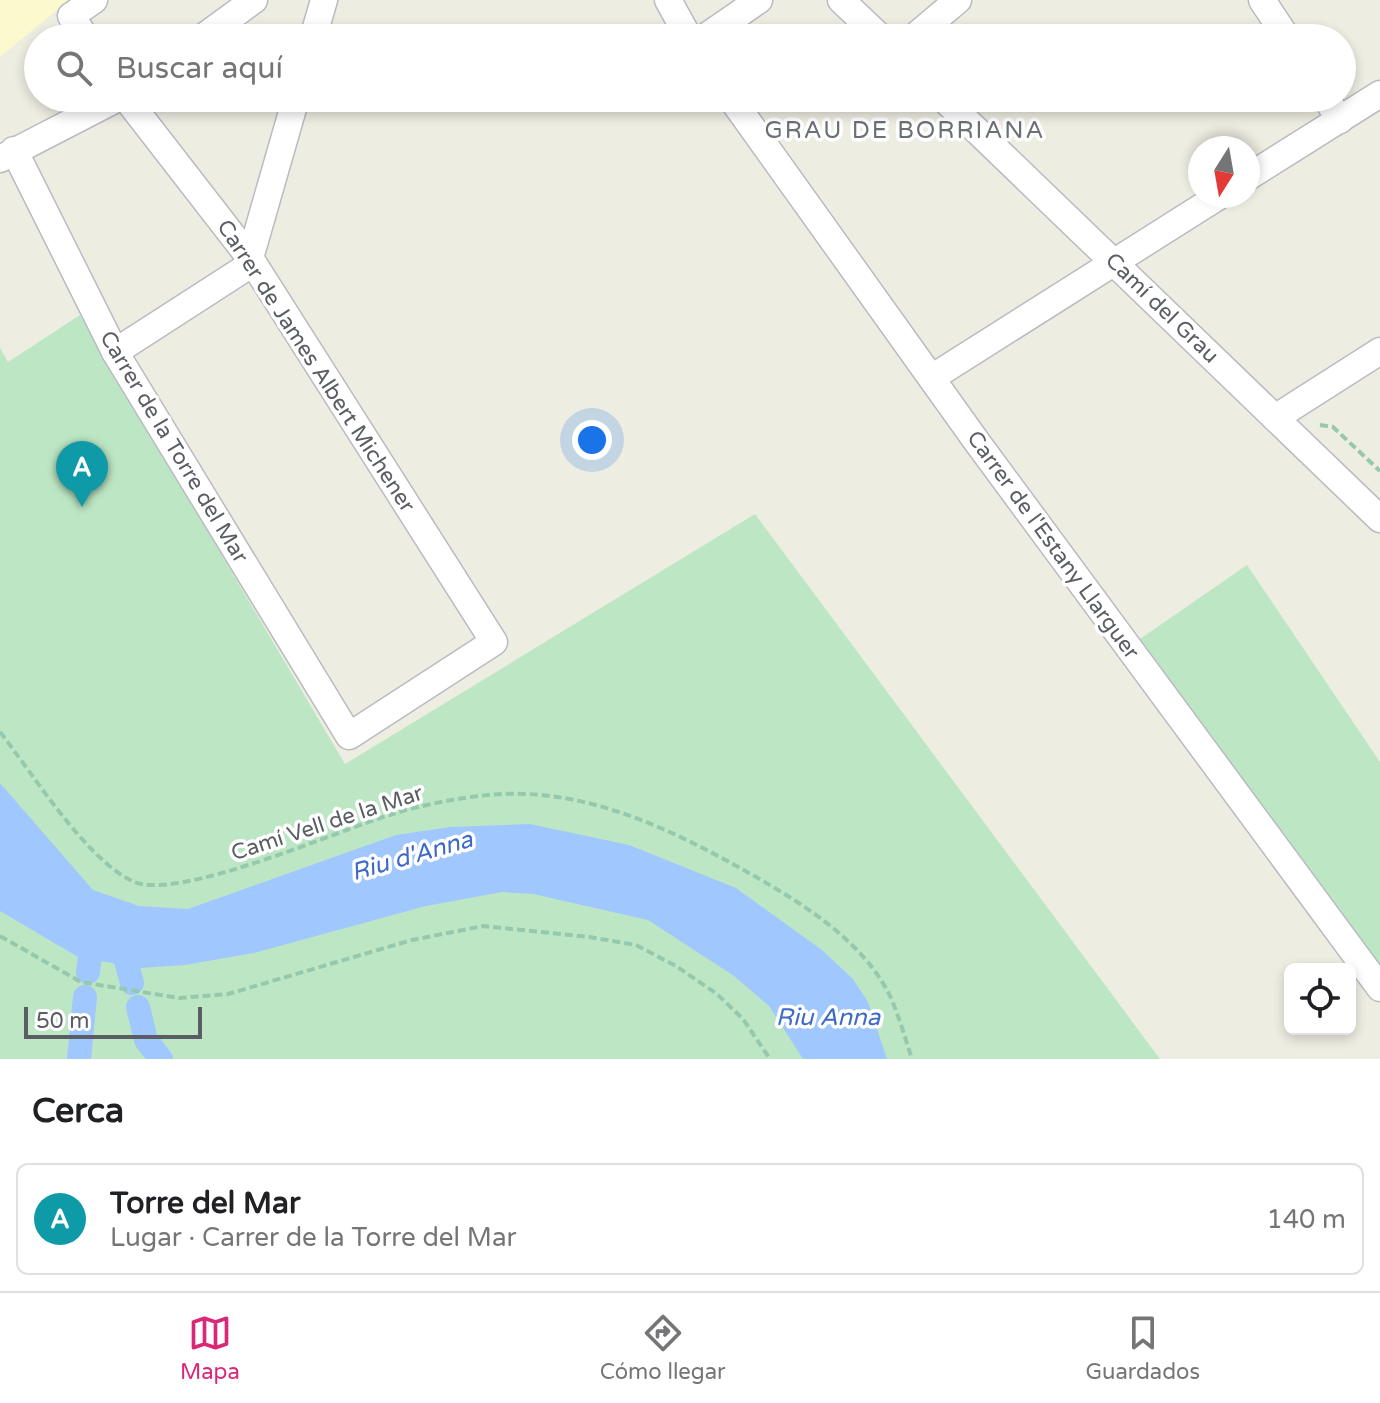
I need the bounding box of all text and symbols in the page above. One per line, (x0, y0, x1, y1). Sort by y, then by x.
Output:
search box (24, 24, 1356, 112)
icon: search (52, 46, 96, 90)
text: Buscar aquí (116, 50, 283, 87)
district label: GRAU DE BORRIANA (765, 116, 1045, 145)
north arrow (1188, 136, 1260, 208)
street label: Carrer de James Albert Michener (212, 215, 421, 518)
street label: Camí del Grau (1100, 247, 1224, 369)
street label: Carrer de la Torre del Mar (94, 326, 254, 568)
your location (572, 420, 612, 460)
street label: Carrer de l'Estany Llarguer (961, 426, 1145, 665)
pin: A (56, 441, 108, 507)
street label: Camí Vell de la Mar (228, 780, 427, 866)
water label: Riu d'Anna (348, 825, 477, 887)
map controls (1284, 963, 1356, 1035)
button: locate (1284, 963, 1356, 1035)
scale bar (24, 1003, 202, 1039)
water label: Riu Anna (776, 1003, 881, 1032)
text: 50 m (36, 1008, 90, 1034)
text: Cerca (32, 1091, 124, 1132)
text: Torre del Mar (110, 1185, 300, 1222)
text: A (50, 1204, 70, 1235)
text: 140 m (1266, 1204, 1346, 1235)
text: Lugar · Carrer de la Torre del Mar (110, 1222, 516, 1253)
tab: Mapa (180, 1311, 240, 1385)
tab: Cómo llegar (600, 1311, 725, 1385)
tab: Guardados (1085, 1311, 1200, 1385)

